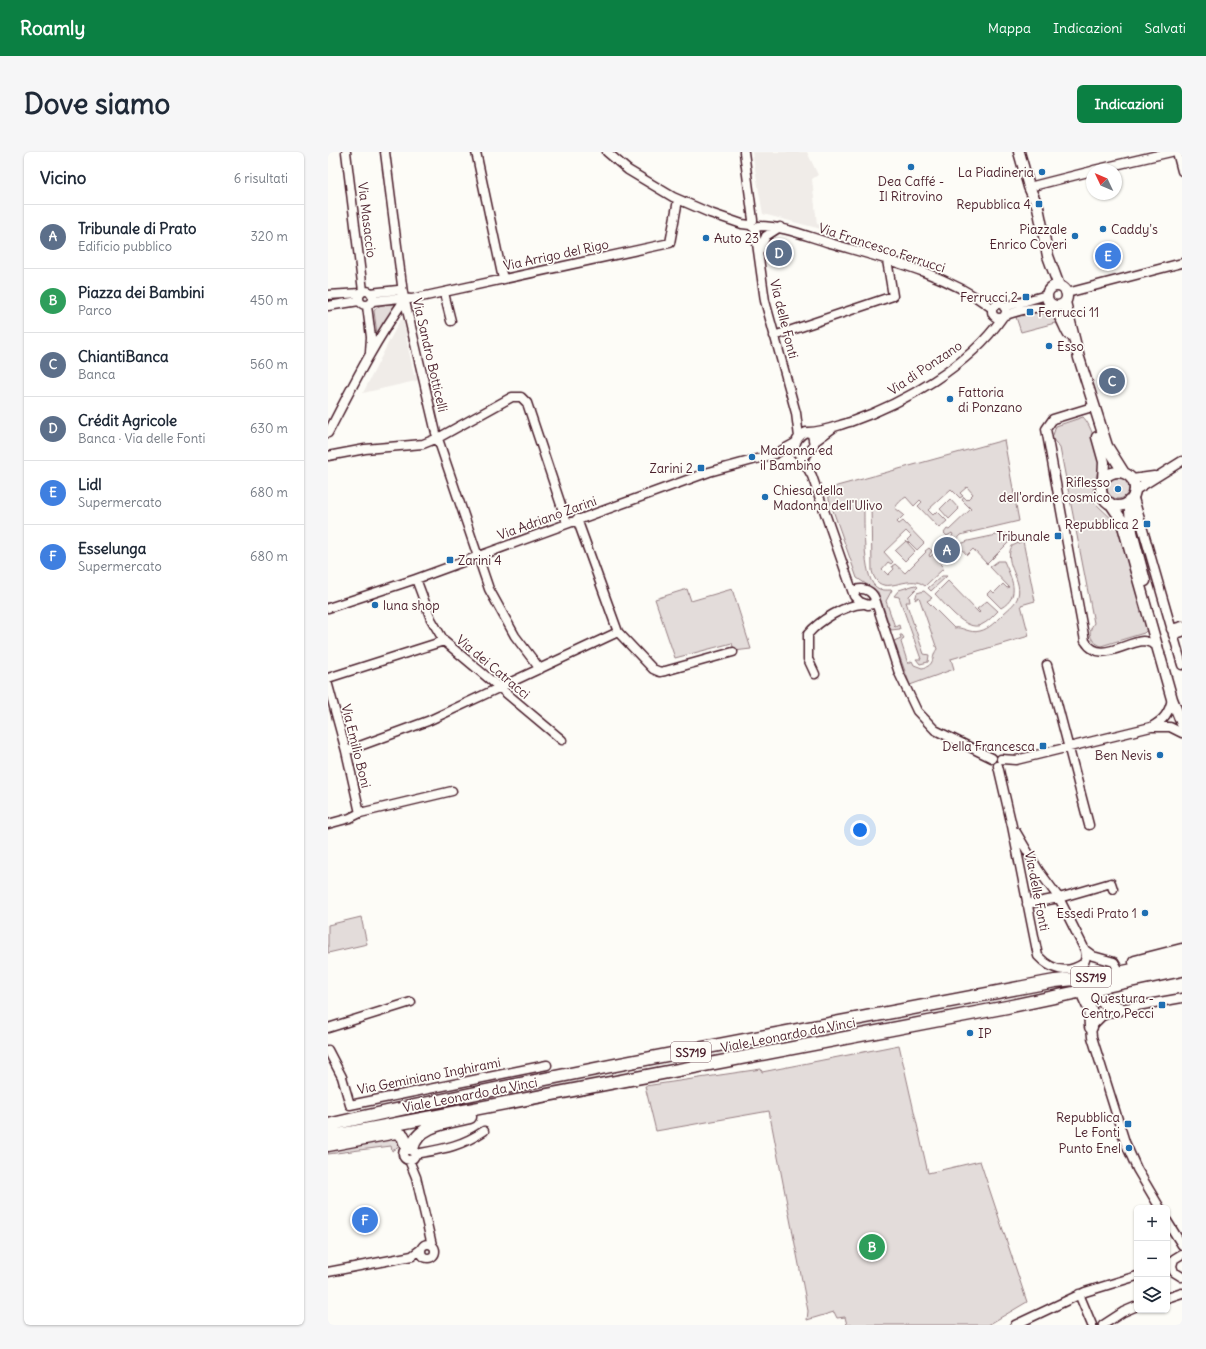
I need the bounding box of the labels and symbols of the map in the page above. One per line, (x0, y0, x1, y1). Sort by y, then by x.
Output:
marker: Dea Caffé - Il Ritrovino (906, 162, 916, 172)
place label: La Piadineria (958, 164, 1034, 181)
north arrow (1086, 164, 1122, 200)
marker: La Piadineria (1037, 167, 1047, 177)
place label: Dea Caffé - Il Ritrovino (878, 173, 944, 205)
street label: Via Masaccio (354, 181, 380, 259)
place label: Repubblica 4 (956, 196, 1031, 213)
marker: Repubblica 4 (1034, 199, 1044, 209)
street label: Via Francesco Ferrucci (816, 219, 948, 277)
place label: Piazzale Enrico Coveri (990, 221, 1067, 253)
place label: Caddy's (1111, 221, 1158, 238)
marker: Caddy's (1098, 224, 1108, 234)
place label: Auto 23 (714, 230, 759, 247)
marker: Piazzale Enrico Coveri (1070, 231, 1080, 241)
marker: Auto 23 (701, 233, 711, 243)
street label: Via Arrigo del Rigo (502, 236, 610, 274)
pin: D (766, 238, 792, 268)
pin: E (1095, 241, 1121, 271)
street label: Via delle Fonti (766, 278, 802, 360)
place label: Ferrucci 2 (960, 289, 1018, 306)
marker: Ferrucci 2 (1021, 292, 1031, 302)
street label: Via Sandro Botticelli (409, 296, 451, 414)
place label: Ferrucci 11 (1038, 304, 1099, 321)
marker: Ferrucci 11 (1025, 307, 1035, 317)
street label: Via di Ponzano (885, 337, 965, 399)
place label: Esso (1057, 338, 1084, 355)
marker: Esso (1044, 341, 1054, 351)
pin: C (1099, 366, 1125, 396)
place label: Fattoria di Ponzano (958, 384, 1022, 416)
marker: Fattoria di Ponzano (945, 394, 955, 404)
place label: Madonna ed il Bambino (760, 442, 833, 474)
marker: Madonna ed il Bambino (747, 452, 757, 462)
place label: Zarini 2 (650, 460, 693, 477)
marker: Zarini 2 (696, 463, 706, 473)
place label: Riflesso dell'ordine cosmico (999, 474, 1110, 506)
place label: Chiesa della Madonna dell'Ulivo (773, 482, 882, 514)
marker: Riflesso dell'ordine cosmico (1113, 484, 1123, 494)
street label: Via Adriano Zarini (495, 492, 599, 544)
marker: Chiesa della Madonna dell'Ulivo (760, 492, 770, 502)
place label: Repubblica 2 (1065, 516, 1139, 533)
marker: Repubblica 2 (1142, 519, 1152, 529)
place label: Tribunale (996, 528, 1050, 545)
marker: Tribunale (1053, 531, 1063, 541)
pin: A (934, 535, 960, 565)
place label: Zarini 4 (458, 552, 502, 569)
marker: Zarini 4 (445, 555, 455, 565)
place label: luna shop (383, 597, 440, 614)
marker: luna shop (370, 600, 380, 610)
street label: Via dei Catracci (453, 631, 533, 703)
street label: Via Emilio Boni (337, 702, 375, 790)
place label: Della Francesca (942, 738, 1035, 755)
marker: Della Francesca (1038, 741, 1048, 751)
place label: Ben Nevis (1095, 747, 1152, 764)
marker: Ben Nevis (1155, 750, 1165, 760)
your location (850, 820, 870, 840)
street label: Via delle Fonti (1021, 850, 1053, 932)
place label: Essedi Prato 1 (1057, 905, 1137, 922)
marker: Essedi Prato 1 (1140, 908, 1150, 918)
road number: SS719 (1071, 967, 1111, 987)
place label: Questura - Centro Pecci (1081, 990, 1154, 1022)
marker: Questura - Centro Pecci (1157, 1000, 1167, 1010)
street label: Viale Leonardo da Vinci (719, 1014, 857, 1056)
place label: IP (978, 1025, 992, 1042)
marker: IP (965, 1028, 975, 1038)
road number: SS719 (671, 1042, 711, 1062)
street label: Via Geminiano Inghirami (356, 1054, 502, 1098)
street label: Viale Leonardo da Vinci (401, 1074, 539, 1116)
place label: Repubblica Le Fonti (1056, 1109, 1120, 1141)
marker: Repubblica Le Fonti (1123, 1119, 1133, 1129)
place label: Punto Enel (1058, 1140, 1121, 1157)
marker: Punto Enel (1124, 1143, 1134, 1153)
pin: F (352, 1205, 378, 1235)
pin: B (859, 1232, 885, 1262)

